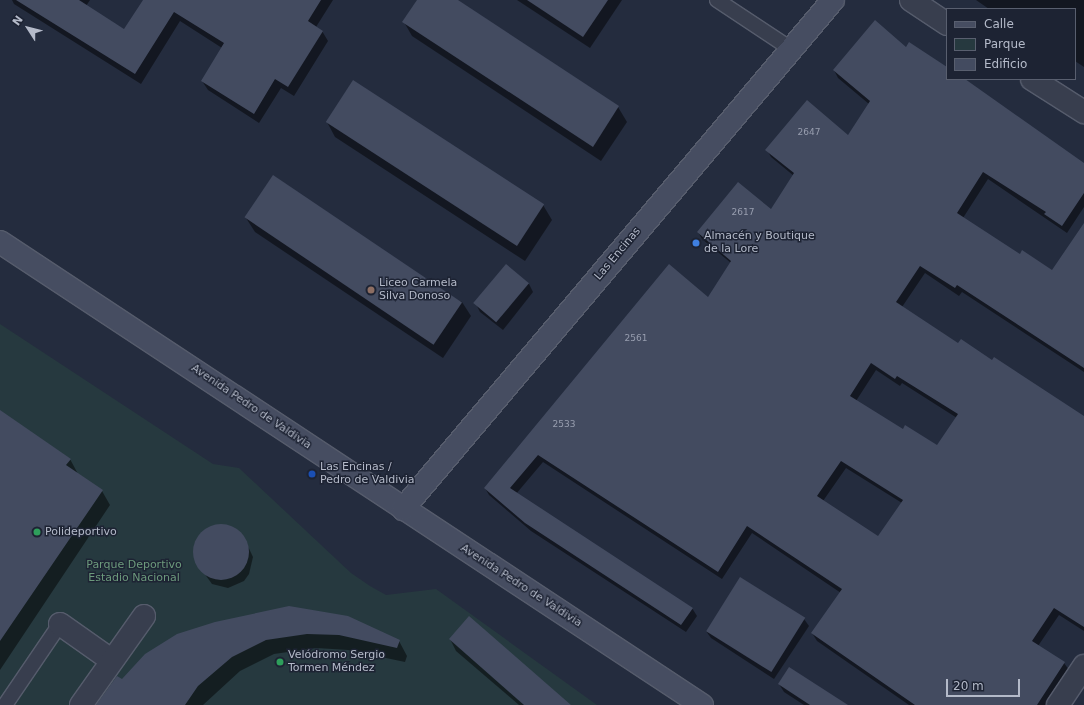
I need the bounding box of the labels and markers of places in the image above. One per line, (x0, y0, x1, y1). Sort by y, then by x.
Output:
place label: Almacén y Boutique de la Lore (704, 230, 815, 256)
marker: Almacén y Boutique de la Lore (691, 238, 701, 248)
place label: Liceo Carmela Silva Donoso (379, 277, 457, 303)
marker: Liceo Carmela Silva Donoso (366, 285, 376, 295)
place label: Las Encinas / Pedro de Valdivia (320, 461, 415, 487)
marker: Las Encinas / Pedro de Valdivia (307, 469, 317, 479)
place label: Polideportivo (45, 525, 117, 539)
marker: Polideportivo (32, 527, 42, 537)
place label: Velódromo Sergio Tormen Méndez (288, 649, 385, 675)
marker: Velódromo Sergio Tormen Méndez (275, 657, 285, 667)

